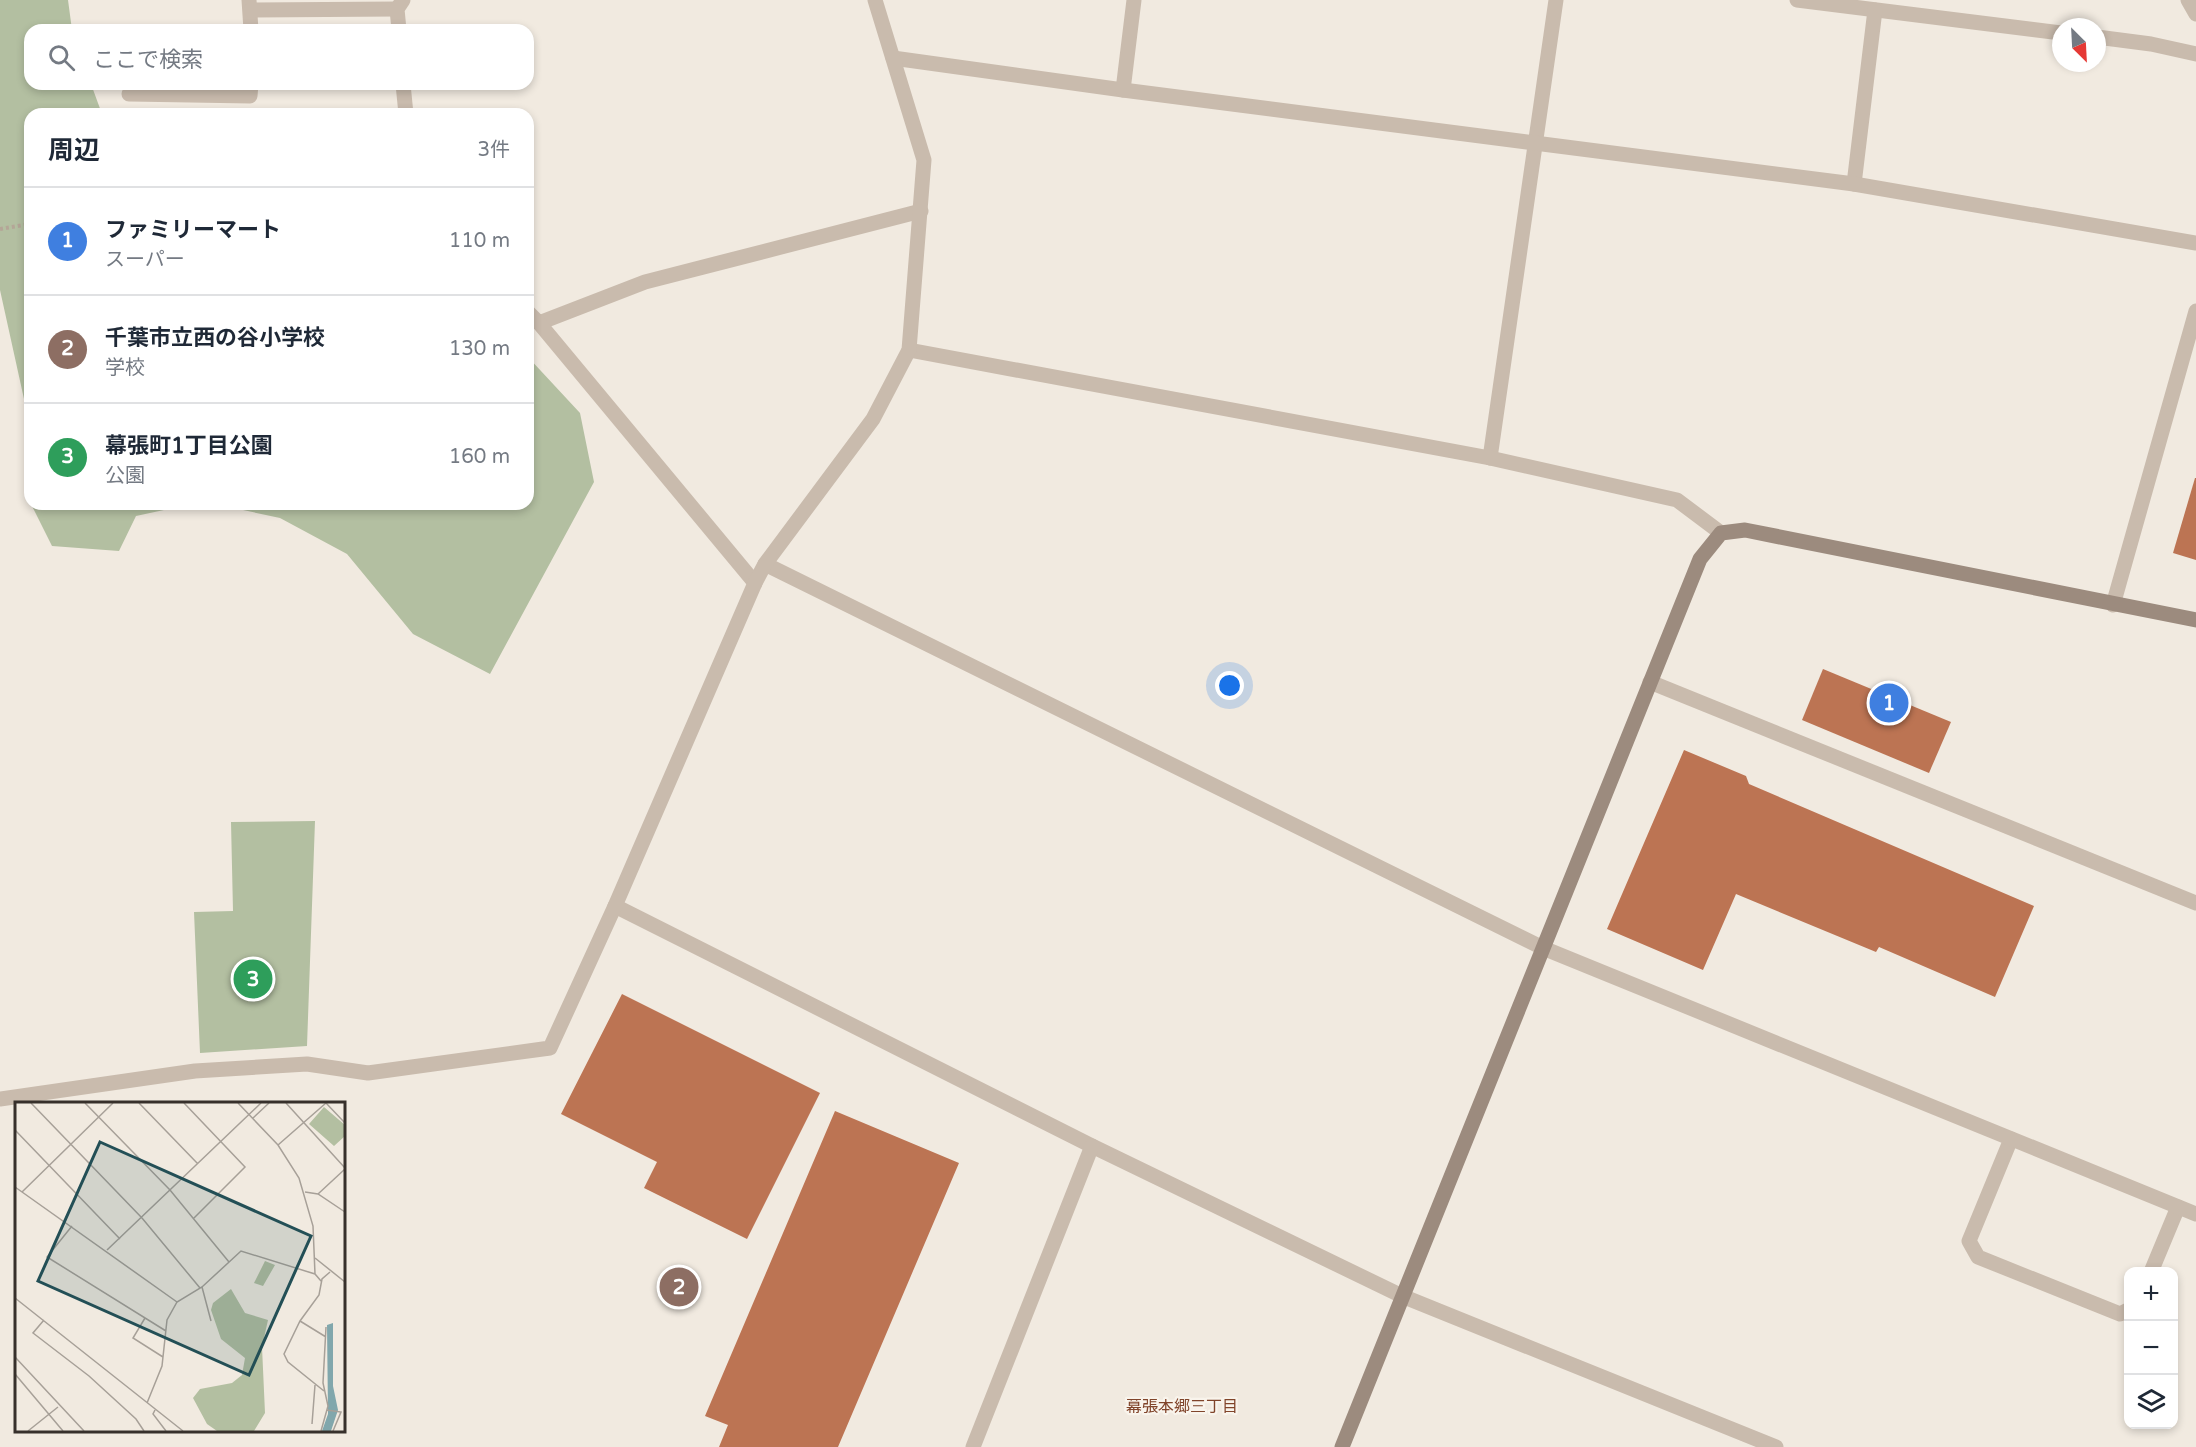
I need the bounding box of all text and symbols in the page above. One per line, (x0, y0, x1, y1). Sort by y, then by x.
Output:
north arrow (2052, 18, 2106, 72)
search box (24, 24, 534, 90)
icon: search (45, 41, 78, 74)
text: ここで検索 (93, 47, 203, 73)
text: 周辺 (48, 135, 100, 166)
text: 3件 (477, 138, 510, 162)
text: ファミリーマート (105, 217, 281, 243)
text: 1 (61, 229, 74, 253)
text: 110 m (449, 229, 510, 253)
text: スーパー (105, 248, 185, 272)
text: 千葉市立西の谷小学校 (105, 325, 325, 351)
text: 2 (61, 337, 74, 361)
text: 130 m (449, 337, 510, 361)
text: 学校 (105, 356, 145, 380)
text: 幕張町1丁目公園 (105, 433, 273, 459)
text: 3 (61, 445, 74, 469)
text: 160 m (449, 445, 510, 469)
text: 公園 (105, 464, 145, 488)
your location (1215, 671, 1244, 700)
pin: 1 (1870, 680, 1908, 726)
pin: 3 (234, 956, 272, 1002)
inset map (15, 1102, 345, 1432)
pin: 2 (660, 1264, 698, 1310)
map controls (2124, 1267, 2178, 1429)
button: + (2124, 1267, 2178, 1321)
button: − (2124, 1321, 2178, 1375)
button: layers (2124, 1375, 2178, 1429)
district label: 幕張本郷三丁目 (1126, 1397, 1238, 1417)

